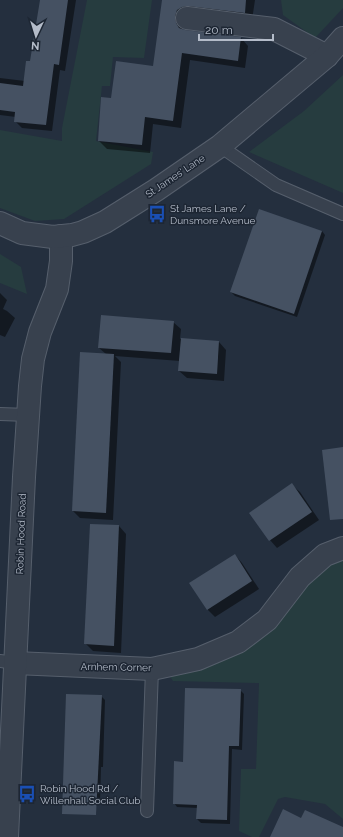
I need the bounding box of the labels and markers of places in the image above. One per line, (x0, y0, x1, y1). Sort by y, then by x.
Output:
place label: St James Lane / Dunsmore Avenue (170, 203, 256, 226)
bus stop icon: St James Lane / Dunsmore Avenue (147, 204, 167, 224)
place label: Robin Hood Rd / Willenhall Social Club (40, 783, 141, 806)
bus stop icon: Robin Hood Rd / Willenhall Social Club (17, 784, 37, 804)

